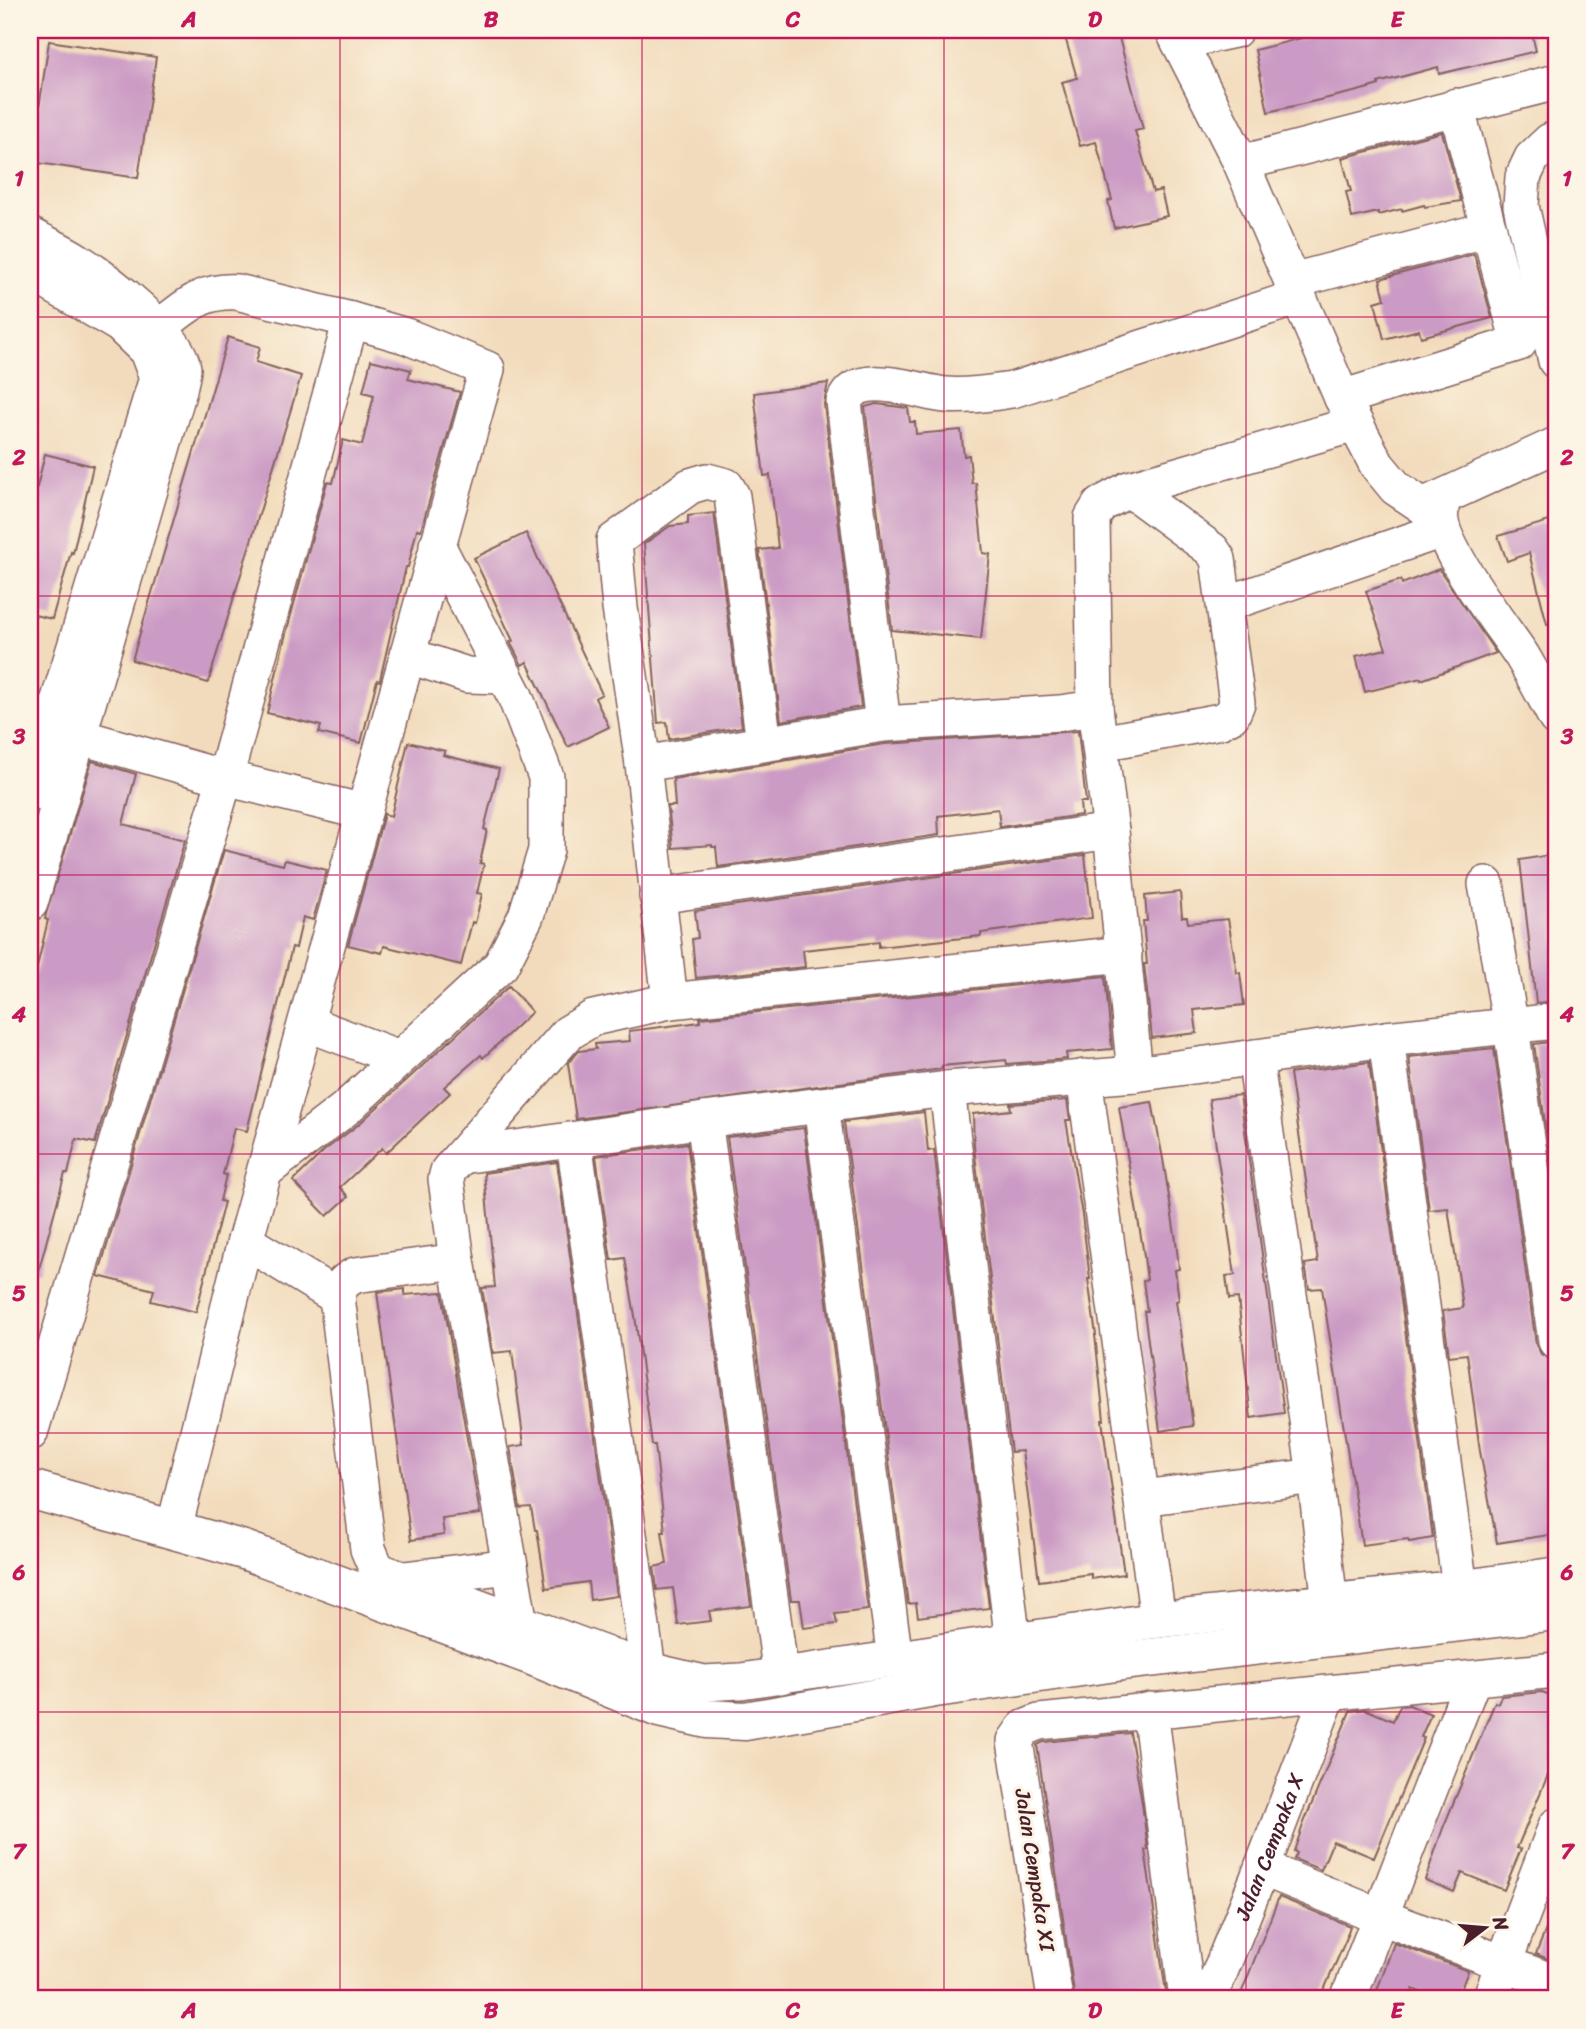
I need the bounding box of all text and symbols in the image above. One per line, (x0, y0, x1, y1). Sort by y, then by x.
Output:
text: A (180, 0, 197, 40)
text: B (484, 0, 499, 40)
text: C (785, 0, 801, 40)
text: D (1088, 0, 1103, 40)
text: E (1391, 0, 1406, 40)
text: 1 (14, 158, 24, 199)
text: 1 (1562, 158, 1572, 199)
text: 2 (11, 437, 26, 478)
text: 2 (1559, 437, 1574, 478)
text: 3 (12, 716, 26, 757)
text: 3 (1560, 716, 1574, 757)
text: 4 (11, 994, 27, 1035)
text: 4 (1559, 994, 1575, 1035)
text: 5 (12, 1273, 26, 1314)
text: 5 (1560, 1273, 1574, 1314)
text: 6 (11, 1552, 26, 1593)
text: 6 (1559, 1552, 1574, 1593)
street label: Jalan Cempaka X (1223, 1767, 1316, 1927)
street label: Jalan Cempaka XI (1003, 1785, 1067, 1956)
text: 7 (12, 1831, 27, 1872)
text: 7 (1560, 1831, 1575, 1872)
north arrow (1450, 1892, 1520, 1962)
text: N (1483, 1912, 1519, 1935)
text: A (180, 1990, 197, 2029)
text: B (484, 1990, 499, 2029)
text: C (785, 1990, 801, 2029)
text: D (1088, 1990, 1103, 2029)
text: E (1391, 1990, 1406, 2029)

